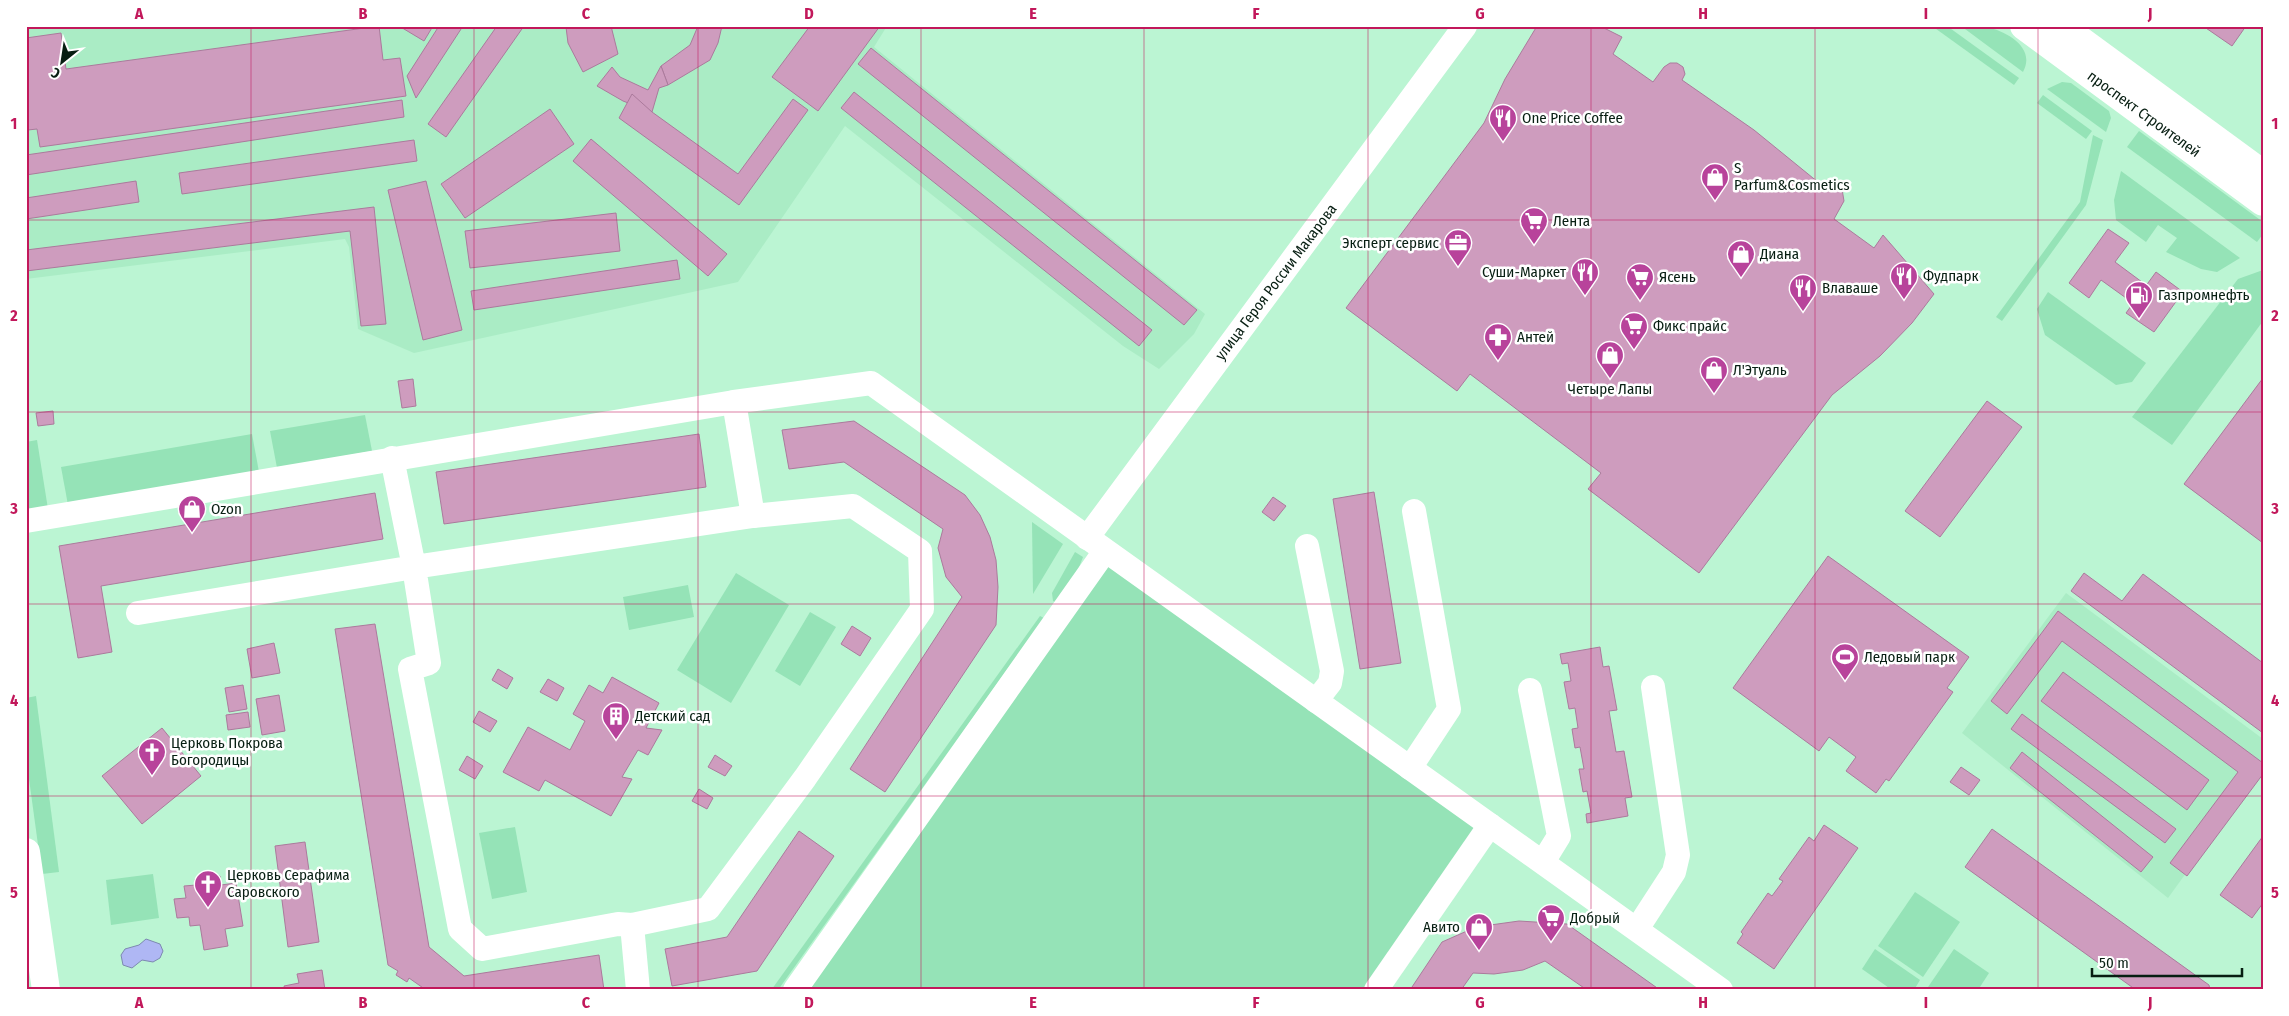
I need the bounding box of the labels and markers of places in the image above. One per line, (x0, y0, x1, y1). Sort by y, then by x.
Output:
restaurant icon: One Price Coffee (1488, 103, 1518, 142)
place label: One Price Coffee (1522, 109, 1623, 127)
place label: S Parfum&Cosmetics (1734, 159, 1850, 194)
shop icon: S Parfum&Cosmetics (1700, 162, 1730, 201)
supermarket icon: Лента (1519, 206, 1549, 245)
place label: Лента (1553, 212, 1590, 230)
office icon: Эксперт сервис (1443, 228, 1473, 267)
place label: Эксперт сервис (1342, 234, 1440, 252)
shop icon: Диана (1726, 239, 1756, 278)
place label: Диана (1759, 245, 1799, 263)
restaurant icon: Суши-Маркет (1570, 257, 1600, 296)
restaurant icon: Фудпарк (1889, 261, 1919, 300)
supermarket icon: Ясень (1625, 262, 1655, 301)
place label: Суши-Маркет (1482, 263, 1567, 281)
place label: Фудпарк (1923, 267, 1978, 285)
place label: Ясень (1659, 268, 1696, 286)
restaurant icon: Влаваше (1788, 273, 1818, 312)
place label: Влаваше (1822, 279, 1878, 297)
fuel station icon: Газпромнефть (2124, 280, 2154, 319)
place label: Газпромнефть (2158, 286, 2250, 304)
supermarket icon: Фикс прайс (1619, 311, 1649, 350)
place label: Фикс прайс (1653, 317, 1727, 335)
pharmacy icon: Антей (1483, 322, 1513, 361)
place label: Антей (1517, 328, 1554, 346)
shop icon: Четыре Лапы (1595, 340, 1625, 379)
shop icon: Л'Этуаль (1699, 355, 1729, 394)
place label: Л'Этуаль (1733, 361, 1787, 379)
place label: Четыре Лапы (1568, 380, 1652, 398)
shop icon: Ozon (177, 494, 207, 533)
place label: Ozon (211, 500, 242, 518)
sports icon: Ледовый парк (1830, 642, 1860, 681)
place label: Ледовый парк (1864, 648, 1955, 666)
building icon: Детский сад (601, 701, 631, 740)
place label: Детский сад (634, 707, 710, 725)
place label: Церковь Покрова Богородицы (171, 734, 283, 769)
church icon: Церковь Покрова Богородицы (137, 737, 167, 776)
place label: Церковь Серафима Саровского (227, 866, 350, 901)
church icon: Церковь Серафима Саровского (193, 869, 223, 908)
supermarket icon: Добрый (1536, 903, 1566, 942)
place label: Добрый (1569, 909, 1620, 927)
shop icon: Авито (1464, 912, 1494, 951)
place label: Авито (1423, 918, 1460, 936)

